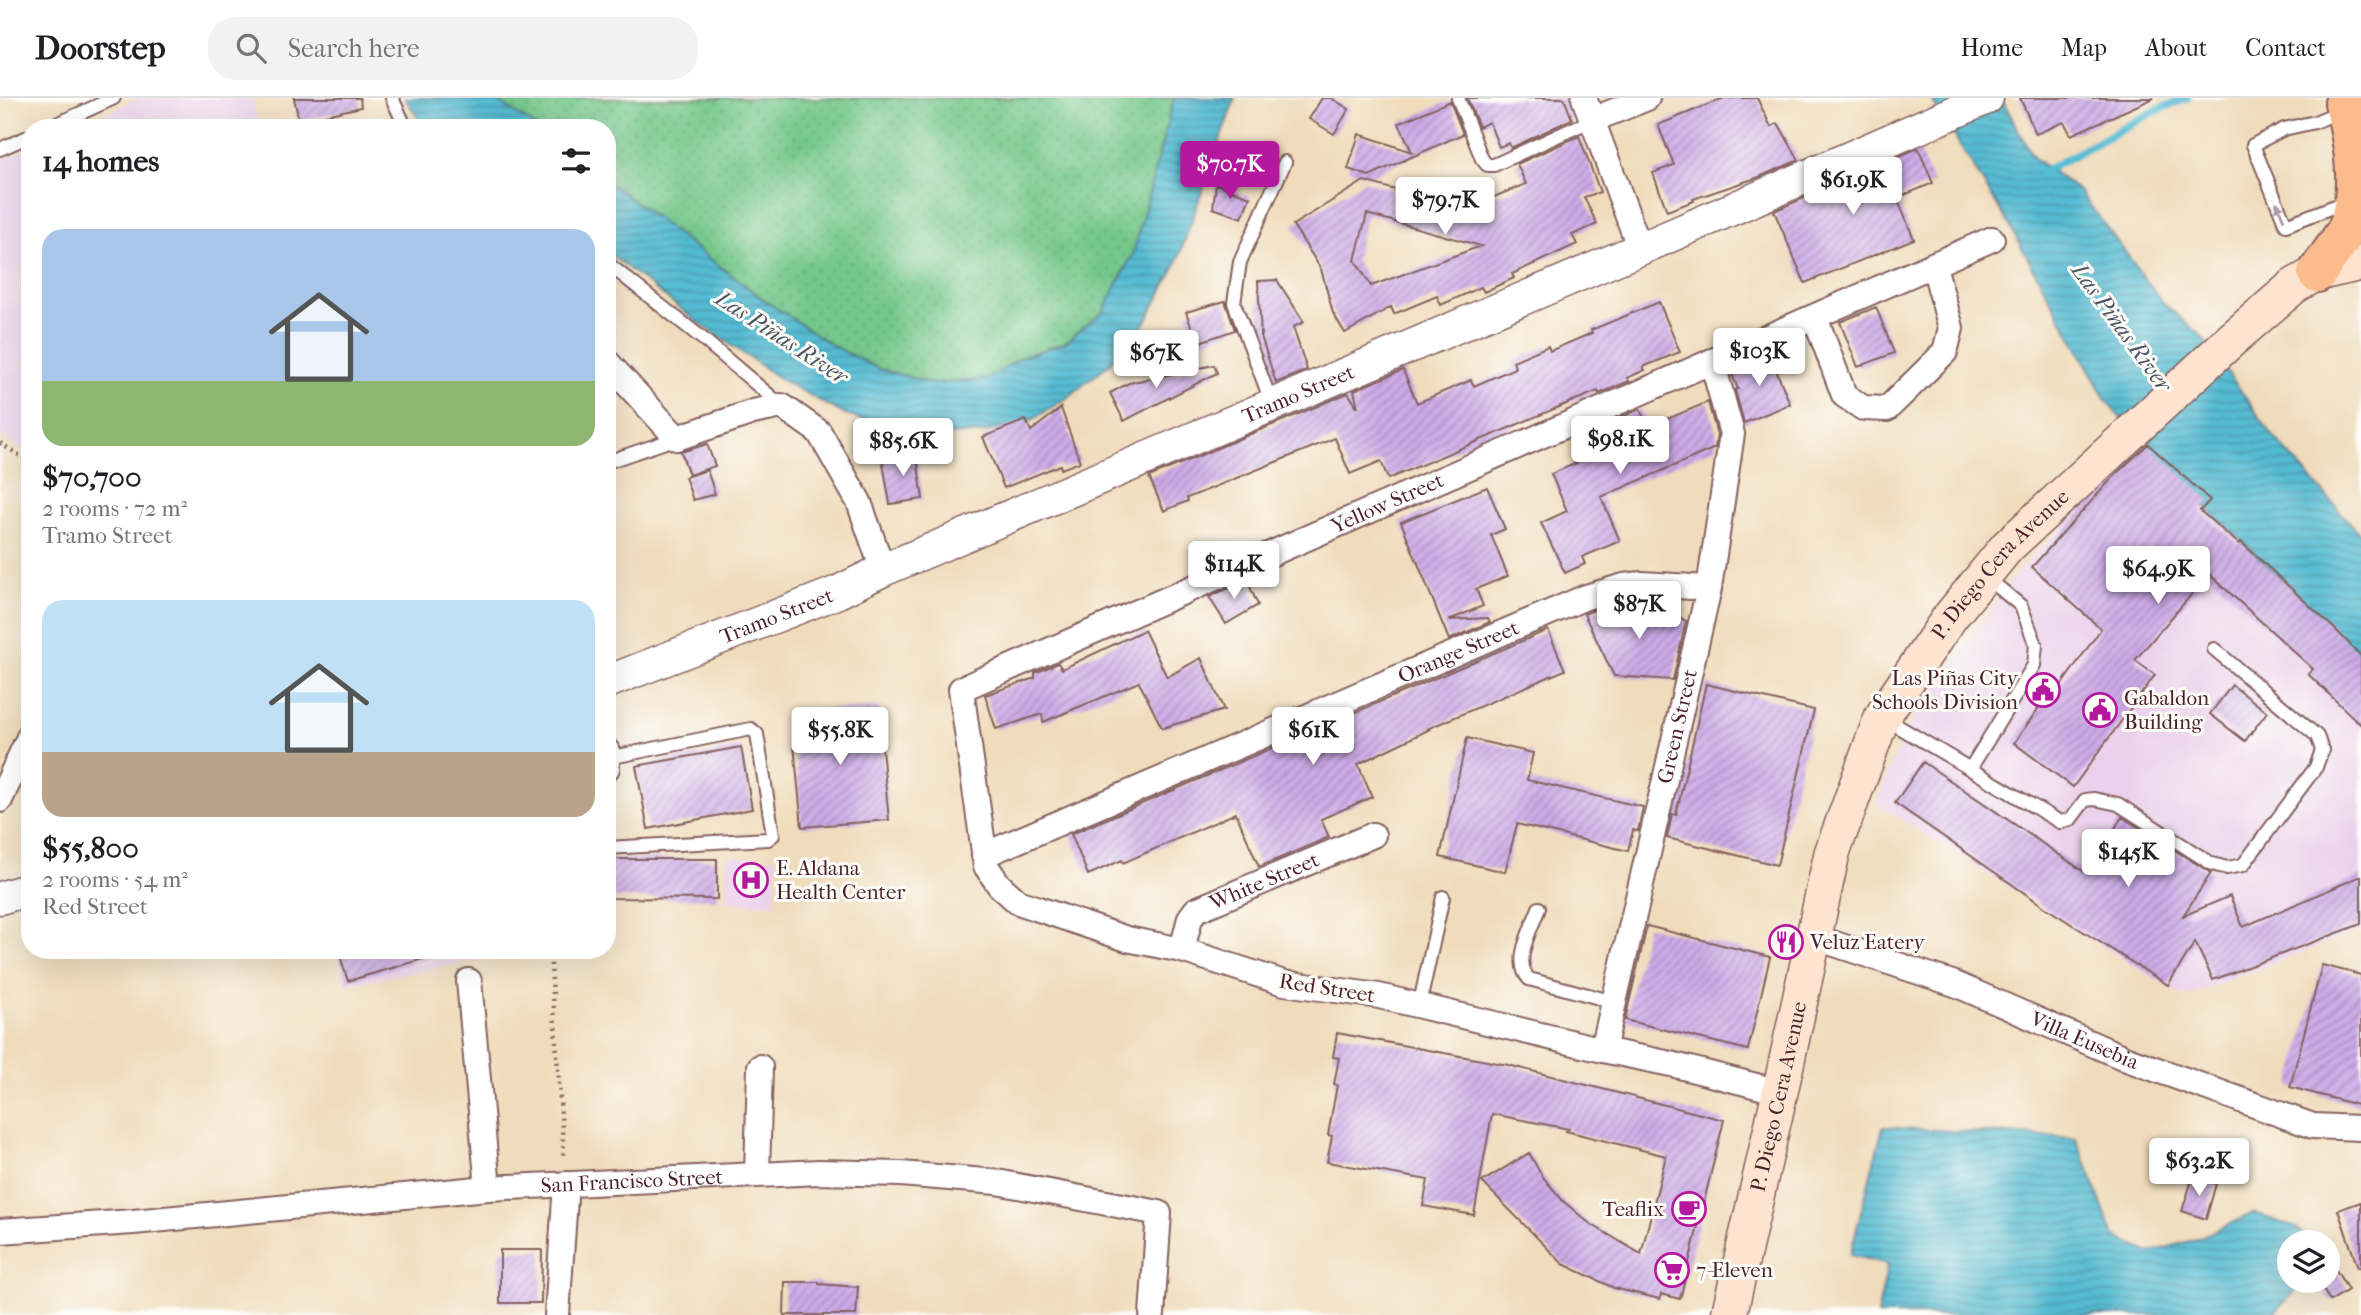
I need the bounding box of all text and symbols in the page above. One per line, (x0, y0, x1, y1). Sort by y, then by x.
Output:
search box (208, 17, 698, 80)
text: Doorstep (35, 29, 166, 68)
icon: search (232, 29, 270, 67)
text: Search here (288, 33, 420, 64)
text: Home (1961, 34, 2023, 62)
text: Map (2061, 34, 2107, 62)
text: About (2145, 34, 2207, 62)
text: Contact (2245, 34, 2326, 62)
pin: $70.7K (1173, 141, 1287, 201)
icon: filters (557, 142, 595, 180)
text: 14 homes (42, 144, 159, 179)
text: $70.7K (1196, 150, 1264, 177)
pin: $61.9K (1796, 158, 1910, 217)
text: $61.9K (1820, 166, 1886, 193)
pin: $79.7K (1388, 178, 1502, 237)
text: $79.7K (1412, 186, 1478, 213)
one-way arrow (2275, 200, 2286, 221)
water label: Las Piñas River (2065, 256, 2178, 398)
icon: home (256, 274, 382, 400)
water label: Las Piñas River (709, 284, 854, 391)
pin: $103K (1710, 328, 1808, 388)
pin: $67K (1115, 330, 1197, 390)
text: $103K (1729, 337, 1789, 364)
text: $67K (1130, 339, 1182, 366)
street label: Tramo Street (1239, 359, 1358, 428)
pin: $98.1K (1563, 416, 1677, 476)
pin: $85.6K (846, 418, 960, 478)
text: $98.1K (1587, 425, 1653, 452)
text: $85.6K (869, 427, 937, 454)
text: $70,700 (42, 460, 141, 495)
street label: Yellow Street (1326, 468, 1448, 538)
street label: P. Diego Cera Avenue (1926, 484, 2074, 644)
text: 2 rooms · 72 m² (42, 495, 187, 522)
text: Tramo Street (42, 522, 173, 549)
pin: $114K (1185, 542, 1283, 601)
pin: $64.9K (2101, 546, 2215, 606)
text: $114K (1204, 550, 1264, 577)
text: $64.9K (2122, 555, 2194, 582)
pin: $87K (1598, 582, 1680, 641)
street label: Tramo Street (717, 583, 837, 649)
text: $87K (1613, 590, 1665, 617)
street label: Orange Street (1394, 615, 1523, 688)
icon: home (256, 645, 382, 771)
street label: Green Street (1653, 666, 1702, 786)
place label: Las Piñas City Schools Division (1872, 666, 2019, 714)
public building icon: Las Piñas City Schools Division (2024, 671, 2062, 709)
place label: Gabaldon Building (2124, 686, 2209, 734)
public building icon: Gabaldon Building (2081, 691, 2119, 729)
pin: $55.8K (783, 708, 897, 767)
pin: $61K (1272, 708, 1354, 767)
text: $55.8K (807, 716, 873, 743)
text: $61K (1288, 716, 1338, 743)
pin: $145K (2079, 830, 2177, 889)
text: $55,800 (42, 831, 139, 866)
text: $145K (2098, 838, 2158, 865)
street label: White Street (1205, 847, 1323, 915)
place label: E. Aldana Health Center (776, 856, 905, 904)
hospital icon: E. Aldana Health Center (732, 861, 770, 899)
text: 2 rooms · 54 m² (42, 866, 188, 893)
text: Red Street (42, 893, 148, 920)
restaurant icon: Veluz Eatery (1767, 923, 1805, 961)
place label: Veluz Eatery (1809, 930, 1925, 954)
street label: Red Street (1277, 969, 1377, 1007)
street label: P. Diego Cera Avenue (1746, 999, 1811, 1194)
street label: Villa Eusebia (2026, 1006, 2142, 1074)
pin: $63.2K (2142, 1138, 2256, 1198)
text: $63.2K (2165, 1147, 2233, 1174)
street label: San Francisco Street (540, 1165, 724, 1197)
cafe icon: Teaflix (1670, 1190, 1708, 1228)
place label: Teaflix (1602, 1197, 1664, 1221)
map controls (2277, 1230, 2340, 1293)
button: layers (2277, 1230, 2340, 1293)
supermarket icon: 7-Eleven (1653, 1251, 1691, 1289)
place label: 7-Eleven (1696, 1258, 1773, 1282)

